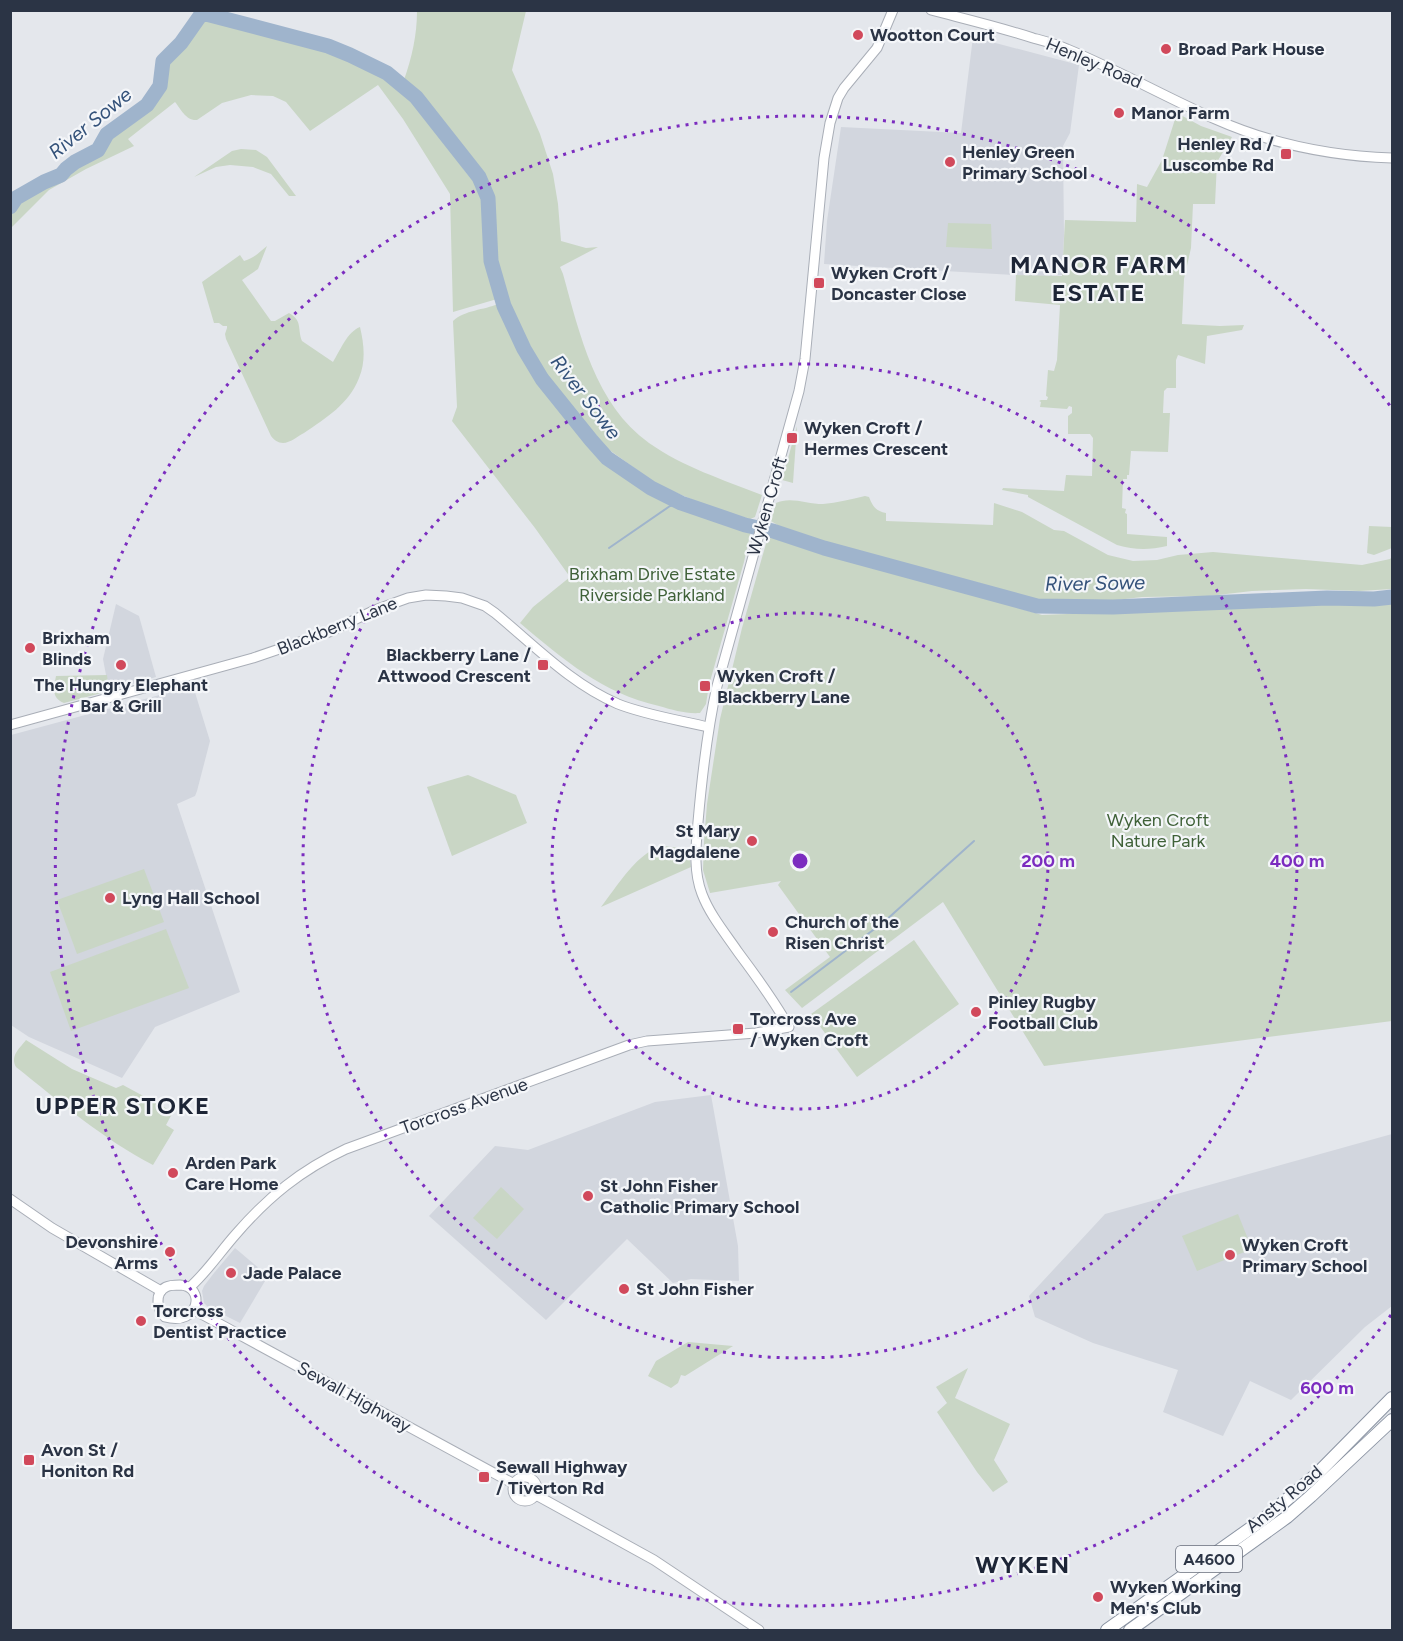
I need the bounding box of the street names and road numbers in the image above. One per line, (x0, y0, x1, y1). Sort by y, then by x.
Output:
street label: Henley Road (1043, 33, 1145, 93)
street label: Wyken Croft (742, 454, 792, 558)
street label: Blackberry Lane (274, 592, 400, 660)
street label: Torcross Avenue (397, 1073, 531, 1139)
street label: Sewall Highway (293, 1357, 415, 1438)
street label: Ansty Road (1241, 1461, 1327, 1537)
road number: A4600 (1176, 1546, 1242, 1572)

